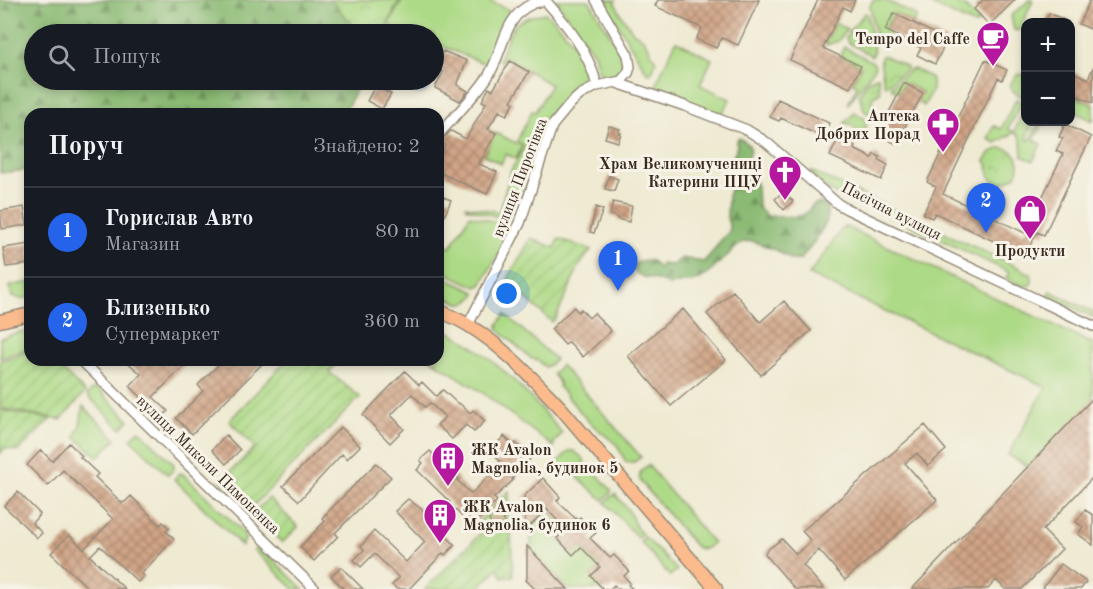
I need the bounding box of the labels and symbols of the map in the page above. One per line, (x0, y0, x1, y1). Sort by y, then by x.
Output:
cafe icon: Tempo del Caffe (975, 20, 1011, 67)
place label: Tempo del Caffe (855, 32, 970, 48)
pharmacy icon: Аптека Добрих Порад (925, 106, 961, 153)
place label: Аптека Добрих Порад (815, 109, 920, 143)
street label: вулиця Пирогівка (491, 116, 551, 239)
church icon: Храм Великомучениці Катерини ПЦУ (767, 154, 803, 201)
place label: Храм Великомучениці Катерини ПЦУ (599, 157, 763, 191)
street label: Пасічна вулиця (838, 180, 944, 244)
pin: 2 (966, 184, 1006, 233)
shop icon: Продукти (1012, 193, 1048, 240)
pin: 1 (598, 242, 638, 291)
place label: Продукти (994, 244, 1066, 260)
your location (492, 279, 521, 308)
street label: вулиця Миколи Пимоненка (133, 393, 282, 538)
building icon: ЖК Avalon Magnolia, будинок 5 (430, 440, 466, 487)
place label: ЖК Avalon Magnolia, будинок 5 (471, 443, 619, 477)
building icon: ЖК Avalon Magnolia, будинок 6 (422, 497, 458, 544)
place label: ЖК Avalon Magnolia, будинок 6 (463, 500, 611, 534)

